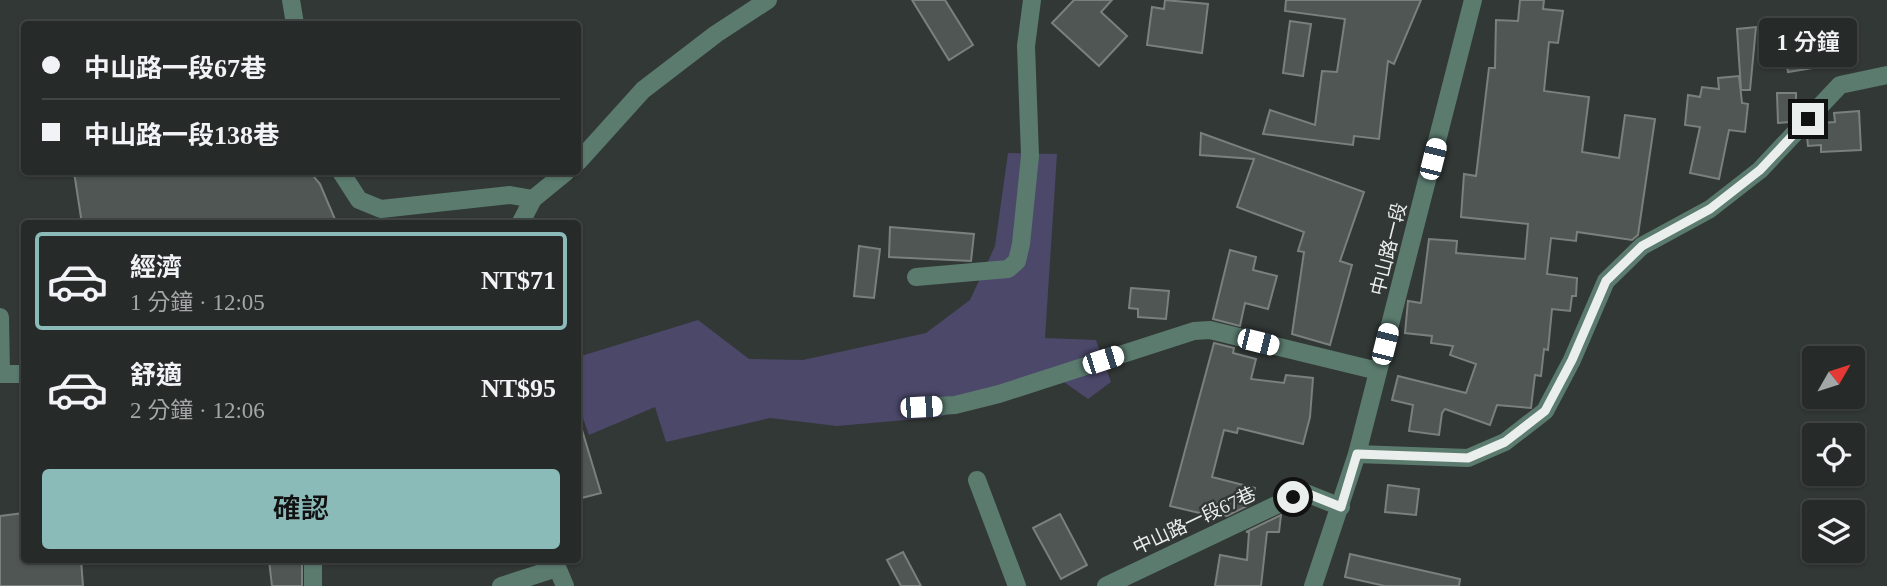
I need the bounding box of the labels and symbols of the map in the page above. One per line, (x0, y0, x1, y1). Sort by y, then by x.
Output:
callout: 1 分鐘 (1759, 18, 1857, 66)
route end (1792, 103, 1824, 135)
car (1418, 136, 1449, 182)
street label: 中山路一段 (1367, 200, 1410, 298)
car (1370, 321, 1401, 367)
car (1236, 327, 1281, 357)
car (1080, 344, 1127, 376)
north arrow (1802, 346, 1866, 410)
car (900, 395, 943, 419)
route start (1277, 481, 1309, 513)
street label: 中山路一段67巷 (1129, 483, 1259, 558)

